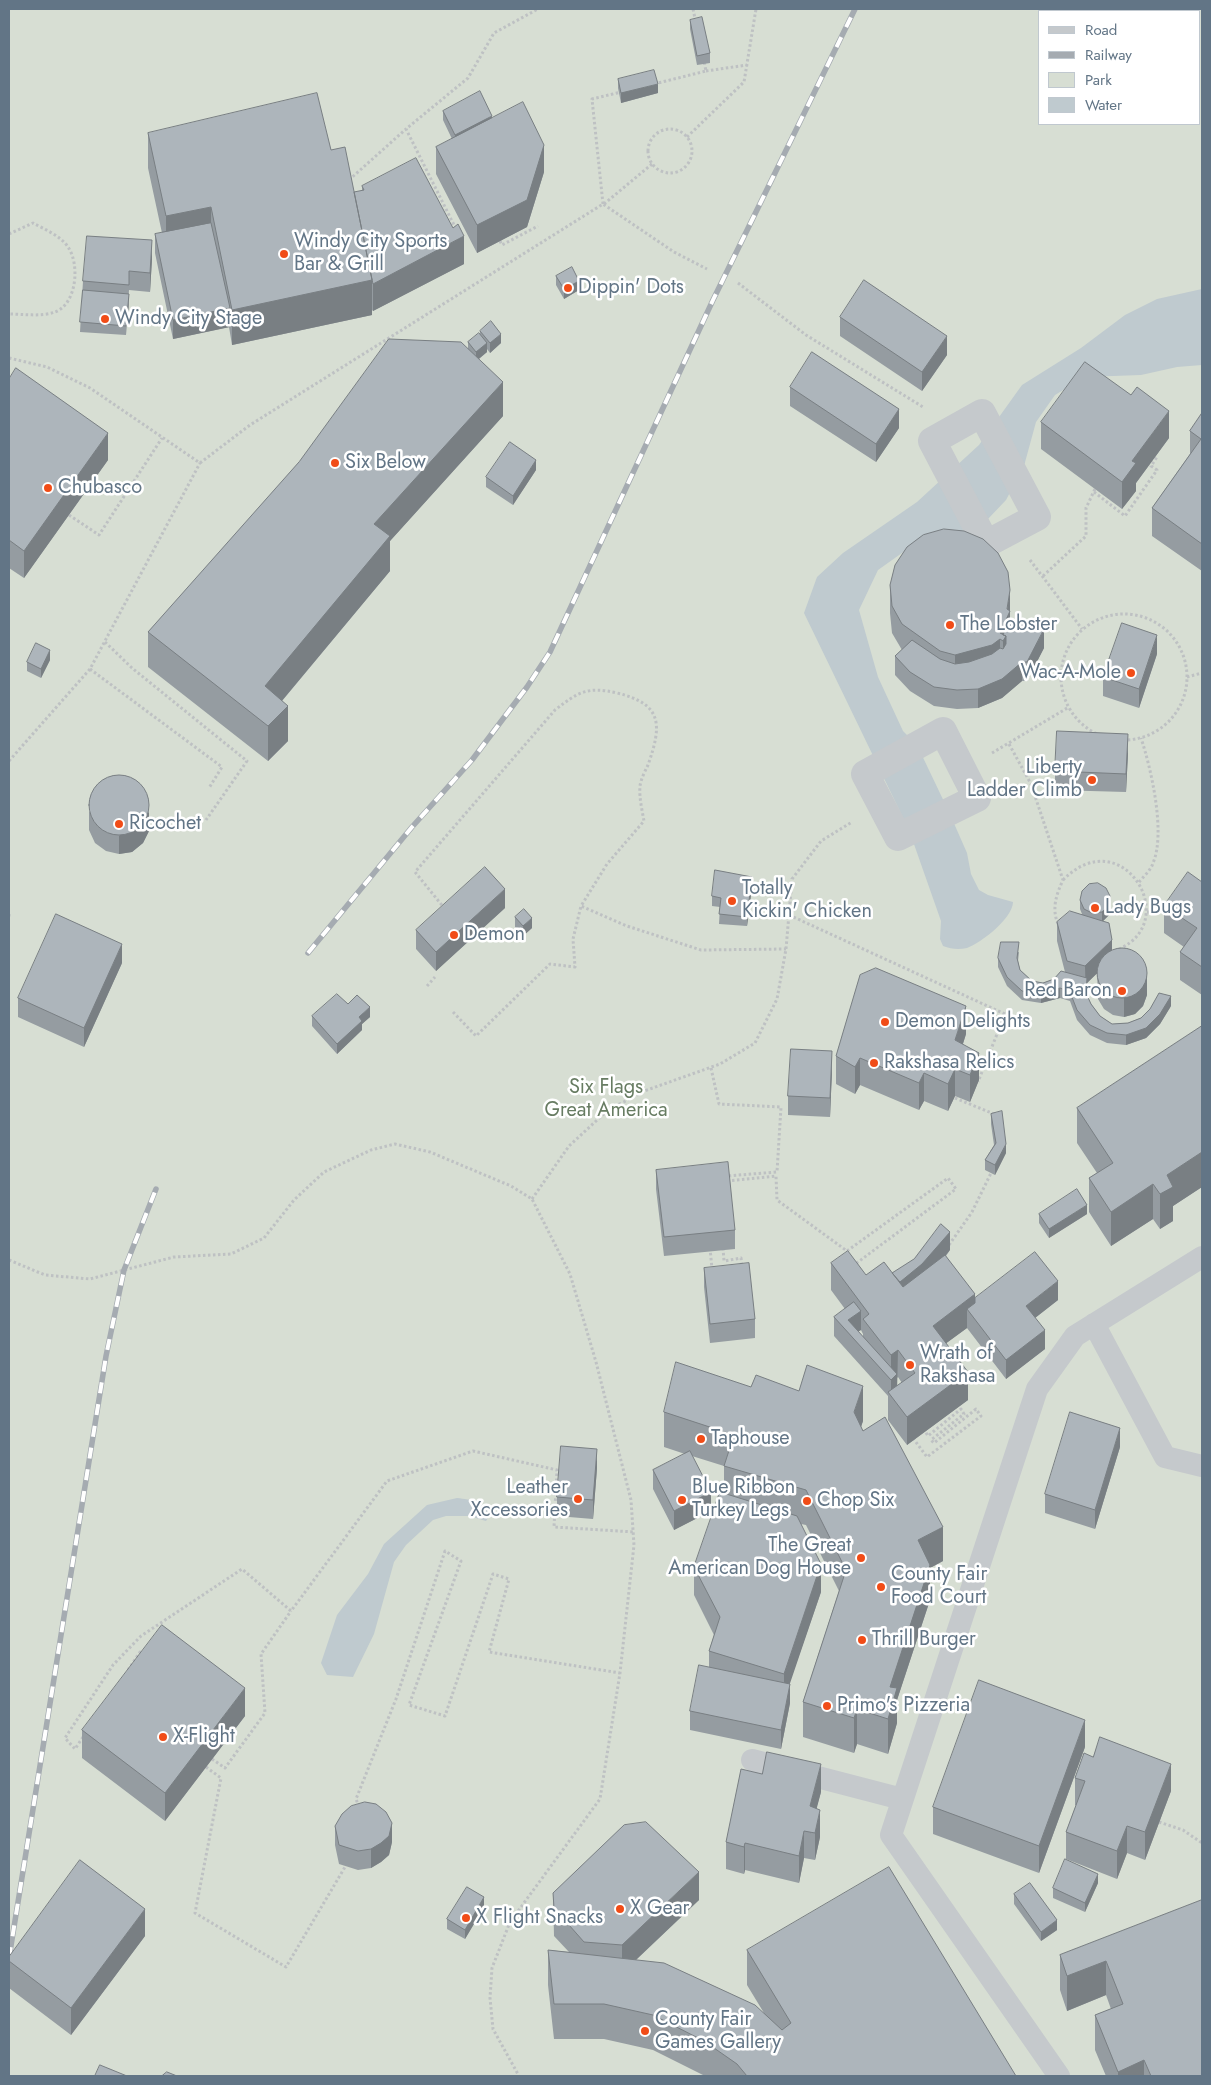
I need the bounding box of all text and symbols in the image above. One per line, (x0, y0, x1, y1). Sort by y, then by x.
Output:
legend (1038, 10, 1201, 125)
text: Road (1085, 19, 1117, 41)
text: Railway (1085, 44, 1132, 66)
text: Park (1085, 69, 1112, 91)
text: Water (1085, 94, 1122, 116)
place label: Windy City Sports Bar & Grill (294, 230, 447, 277)
marker: Windy City Sports Bar & Grill (278, 248, 290, 260)
place label: Dippin' Dots (578, 276, 684, 300)
marker: Dippin' Dots (562, 282, 574, 294)
place label: Windy City Stage (115, 307, 262, 331)
marker: Windy City Stage (99, 313, 111, 325)
place label: Six Below (345, 451, 426, 475)
marker: Six Below (329, 457, 341, 469)
place label: Chubasco (58, 476, 142, 500)
marker: Chubasco (42, 482, 54, 494)
place label: The Lobster (960, 613, 1057, 637)
marker: The Lobster (944, 619, 956, 631)
place label: Wac-A-Mole (1020, 661, 1121, 685)
marker: Wac-A-Mole (1125, 667, 1137, 679)
place label: Liberty Ladder Climb (967, 756, 1082, 803)
marker: Liberty Ladder Climb (1086, 774, 1098, 786)
place label: Ricochet (129, 812, 201, 836)
marker: Ricochet (113, 818, 125, 830)
place label: Totally Kickin' Chicken (742, 877, 872, 924)
marker: Totally Kickin' Chicken (726, 895, 738, 907)
place label: Lady Bugs (1105, 896, 1191, 920)
marker: Lady Bugs (1089, 902, 1101, 914)
place label: Demon (464, 923, 525, 947)
marker: Demon (448, 929, 460, 941)
place label: Red Baron (1024, 979, 1112, 1003)
marker: Red Baron (1116, 985, 1128, 997)
place label: Demon Delights (895, 1010, 1030, 1034)
marker: Demon Delights (879, 1016, 891, 1028)
place label: Rakshasa Relics (884, 1051, 1014, 1075)
marker: Rakshasa Relics (868, 1057, 880, 1069)
park label: Six Flags Great America (544, 1076, 668, 1123)
place label: Wrath of Rakshasa (920, 1342, 995, 1389)
marker: Wrath of Rakshasa (904, 1359, 916, 1371)
place label: Taphouse (711, 1427, 790, 1451)
marker: Taphouse (695, 1433, 707, 1445)
place label: Leather Xccessories (471, 1476, 568, 1523)
place label: Blue Ribbon Turkey Legs (692, 1476, 795, 1523)
place label: Chop Six (817, 1489, 894, 1513)
marker: Leather Xccessories (572, 1493, 584, 1505)
marker: Blue Ribbon Turkey Legs (676, 1494, 688, 1506)
marker: Chop Six (801, 1495, 813, 1507)
place label: The Great American Dog House (668, 1534, 851, 1581)
marker: The Great American Dog House (855, 1552, 867, 1564)
place label: County Fair Food Court (891, 1563, 987, 1610)
marker: County Fair Food Court (875, 1581, 887, 1593)
place label: Thrill Burger (872, 1628, 976, 1652)
marker: Thrill Burger (856, 1634, 868, 1646)
place label: Primo's Pizzeria (837, 1694, 970, 1718)
marker: Primo's Pizzeria (821, 1700, 833, 1712)
place label: X-Flight (173, 1725, 235, 1749)
marker: X-Flight (157, 1731, 169, 1743)
place label: X Gear (630, 1897, 689, 1921)
marker: X Gear (614, 1903, 626, 1915)
place label: X Flight Snacks (476, 1906, 603, 1930)
marker: X Flight Snacks (460, 1912, 472, 1924)
place label: County Fair Games Gallery (655, 2008, 781, 2055)
marker: County Fair Games Gallery (639, 2025, 651, 2037)

